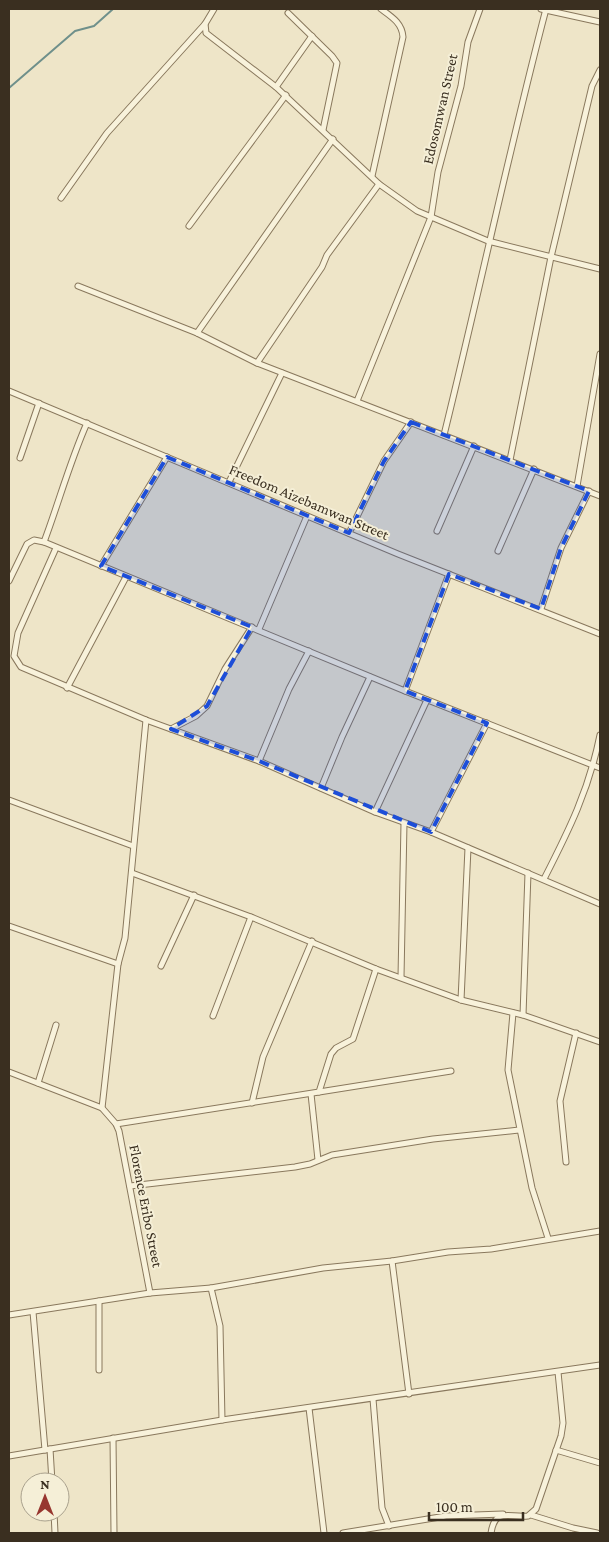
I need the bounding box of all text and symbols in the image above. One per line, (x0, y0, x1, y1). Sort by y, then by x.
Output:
street label: Edosomwan Street (420, 51, 461, 166)
street label: Freedom Aizebamwan Street (227, 461, 392, 543)
street label: Florence Eribo Street (126, 1143, 166, 1270)
north arrow (20, 1472, 70, 1522)
text: N (40, 1476, 50, 1492)
scale bar (429, 1490, 523, 1522)
text: 100 m (436, 1499, 473, 1515)

